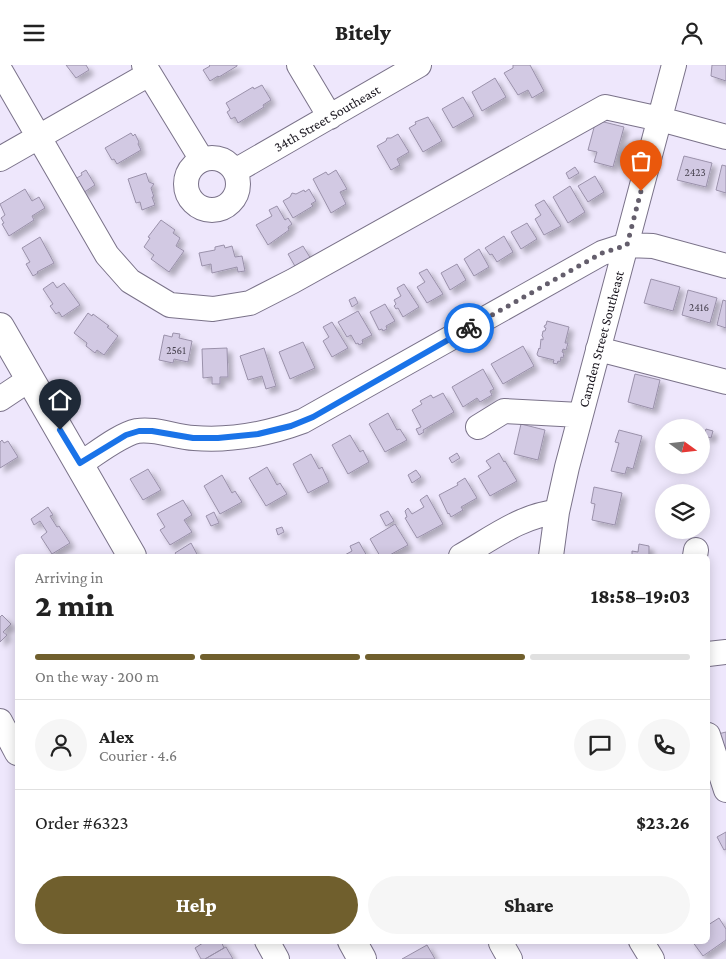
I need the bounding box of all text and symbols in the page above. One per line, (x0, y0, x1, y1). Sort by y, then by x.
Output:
icon: menu (20, 19, 48, 47)
icon: person (678, 19, 706, 47)
text: Bitely (335, 20, 391, 45)
street label: 34th Street Southeast (271, 81, 383, 155)
pin (620, 140, 662, 191)
icon: bag (627, 147, 655, 175)
house number: 2423 (684, 166, 706, 178)
street label: Camden Street Southeast (575, 269, 627, 409)
house number: 2416 (689, 301, 709, 313)
courier (444, 303, 494, 353)
icon: bike (455, 314, 483, 342)
house number: 2561 (166, 344, 186, 356)
pin (39, 379, 81, 430)
icon: home (46, 386, 74, 414)
north arrow (655, 419, 710, 474)
map controls (655, 419, 710, 539)
button: layers (655, 484, 710, 539)
text: Arriving in (35, 569, 103, 586)
text: 18:58–19:03 (591, 586, 690, 607)
text: 2 min (35, 587, 114, 623)
text: On the way · 200 m (35, 668, 159, 685)
button: person (35, 719, 87, 771)
button: chat (574, 719, 626, 771)
button: phone (638, 719, 690, 771)
text: Alex (99, 726, 134, 747)
text: Courier · 4.6 (99, 747, 177, 764)
text: Order #6323 (35, 812, 129, 833)
text: $23.26 (636, 812, 690, 833)
button: Help (35, 876, 358, 934)
button: Share (368, 876, 690, 934)

